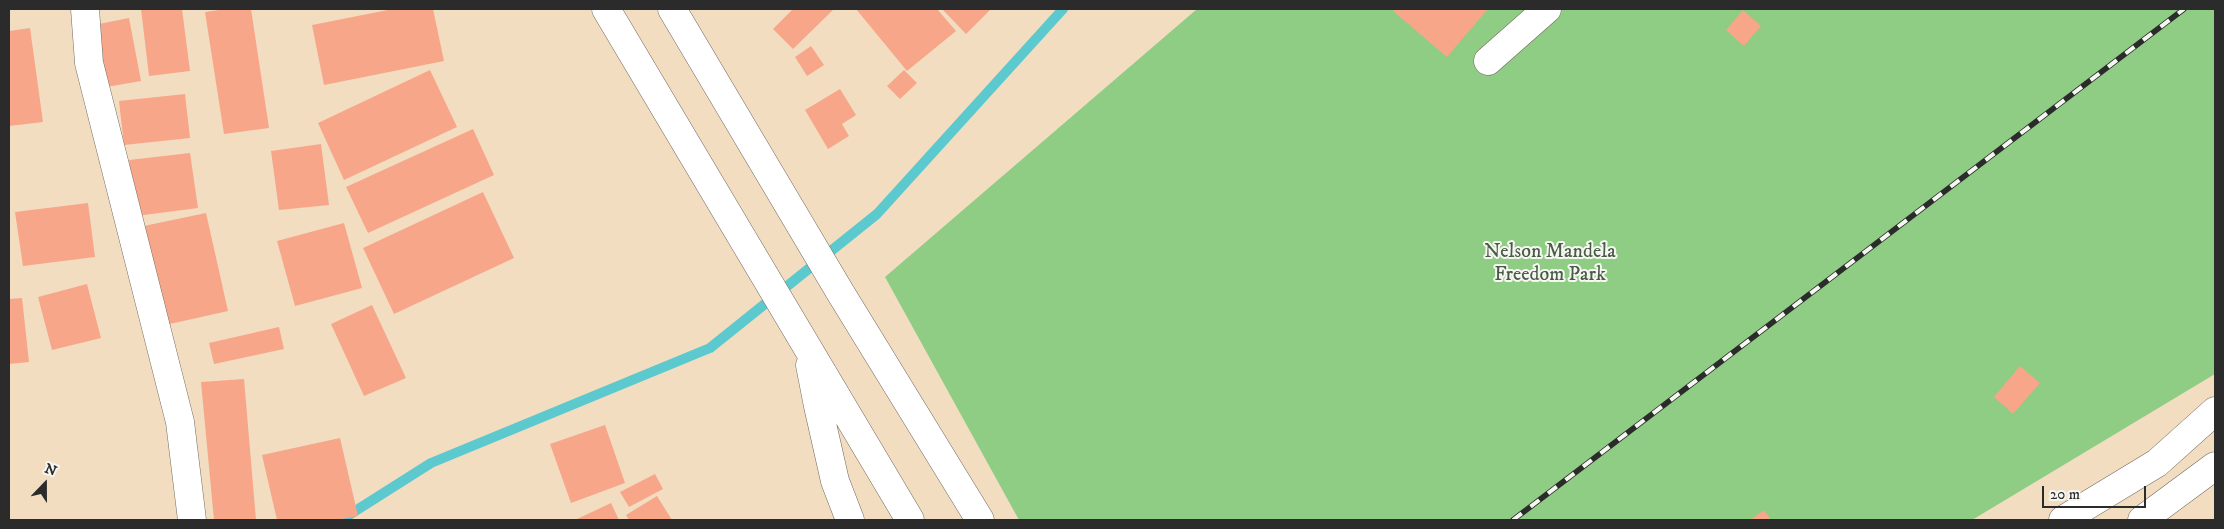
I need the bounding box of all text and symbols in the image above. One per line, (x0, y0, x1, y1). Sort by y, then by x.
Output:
park label: Nelson Mandela Freedom Park (1484, 241, 1616, 288)
north arrow (20, 459, 70, 509)
text: N (42, 460, 59, 481)
scale bar (2044, 476, 2148, 508)
text: 20 m (2050, 485, 2080, 504)

